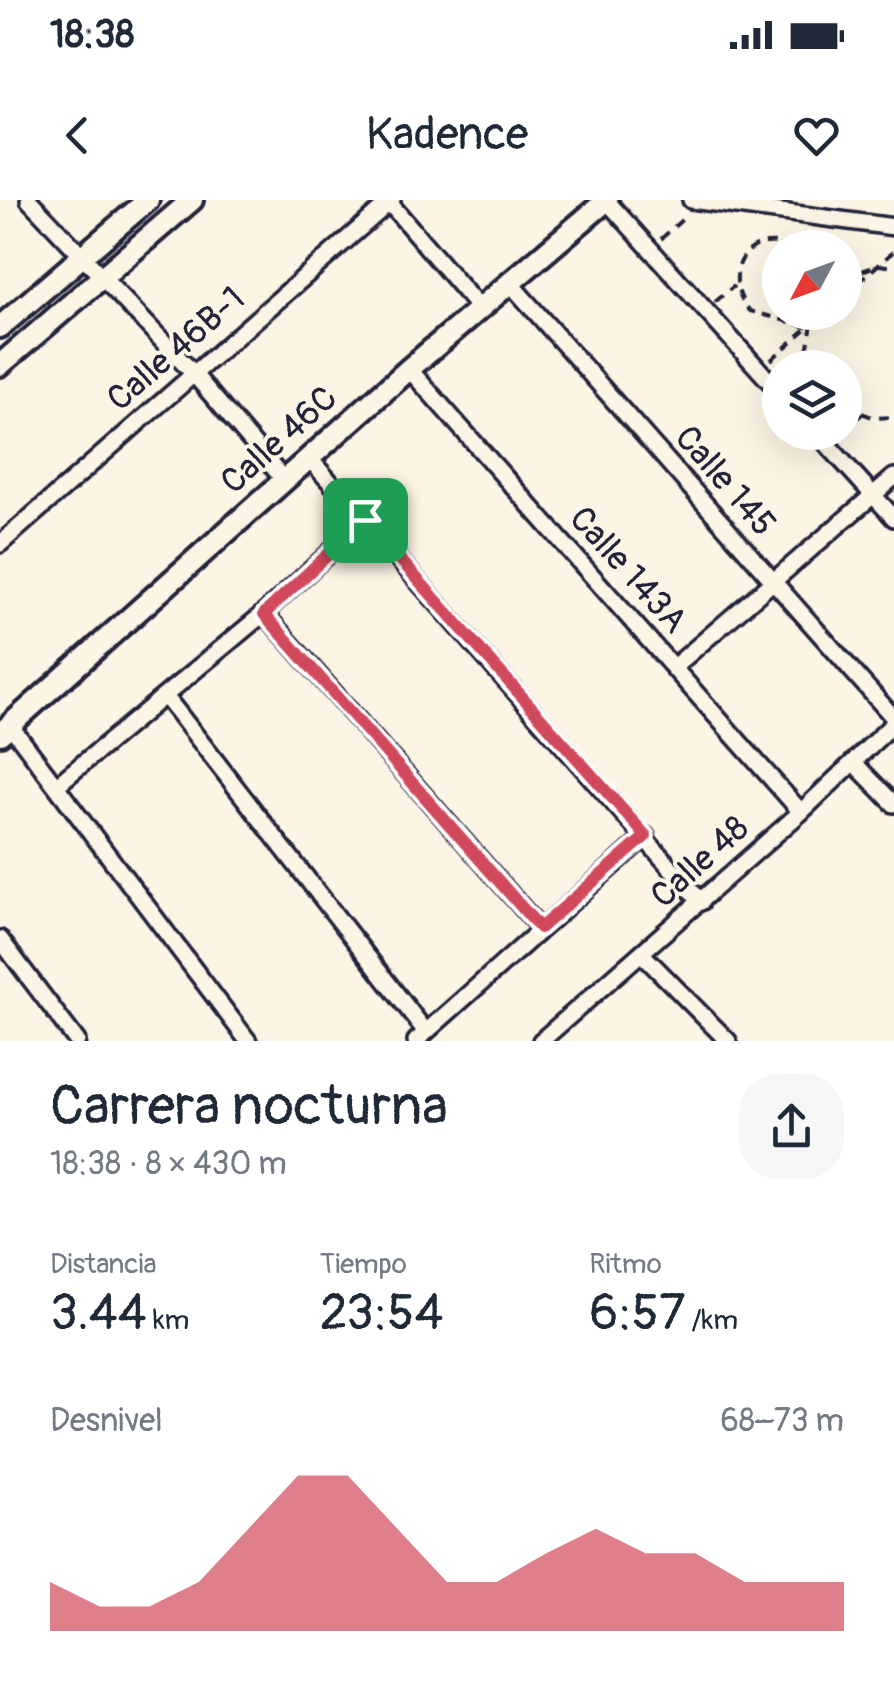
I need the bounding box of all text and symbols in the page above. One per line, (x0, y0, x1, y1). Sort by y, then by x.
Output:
text: 18:38 (50, 11, 135, 59)
text: Kadence (366, 107, 528, 163)
icon: back (50, 108, 105, 163)
icon: heart (789, 108, 844, 163)
north arrow (762, 230, 862, 330)
map controls (762, 230, 862, 450)
street label: Calle 46B-1 (98, 277, 254, 421)
button: layers (762, 350, 862, 450)
street label: Calle 46C (212, 376, 346, 504)
street label: Calle 145 (665, 417, 785, 545)
pin (323, 478, 408, 563)
icon: arrive (338, 493, 393, 548)
street label: Calle 143A (560, 497, 696, 643)
street label: Calle 48 (642, 806, 758, 918)
text: Carrera nocturna (50, 1072, 448, 1141)
button: share (739, 1074, 844, 1179)
text: 18:38 · 8 × 430 m (50, 1144, 287, 1184)
text: Distancia (50, 1247, 157, 1282)
text: Tiempo (320, 1247, 407, 1282)
text: Ritmo (589, 1247, 662, 1282)
text: 3.44 (50, 1282, 147, 1345)
text: 23:54 (320, 1282, 443, 1345)
text: 6:57 (589, 1282, 685, 1345)
text: km (147, 1303, 189, 1338)
text: /km (685, 1303, 738, 1338)
text: Desnivel (50, 1401, 163, 1441)
text: 68–73 m (720, 1401, 844, 1441)

